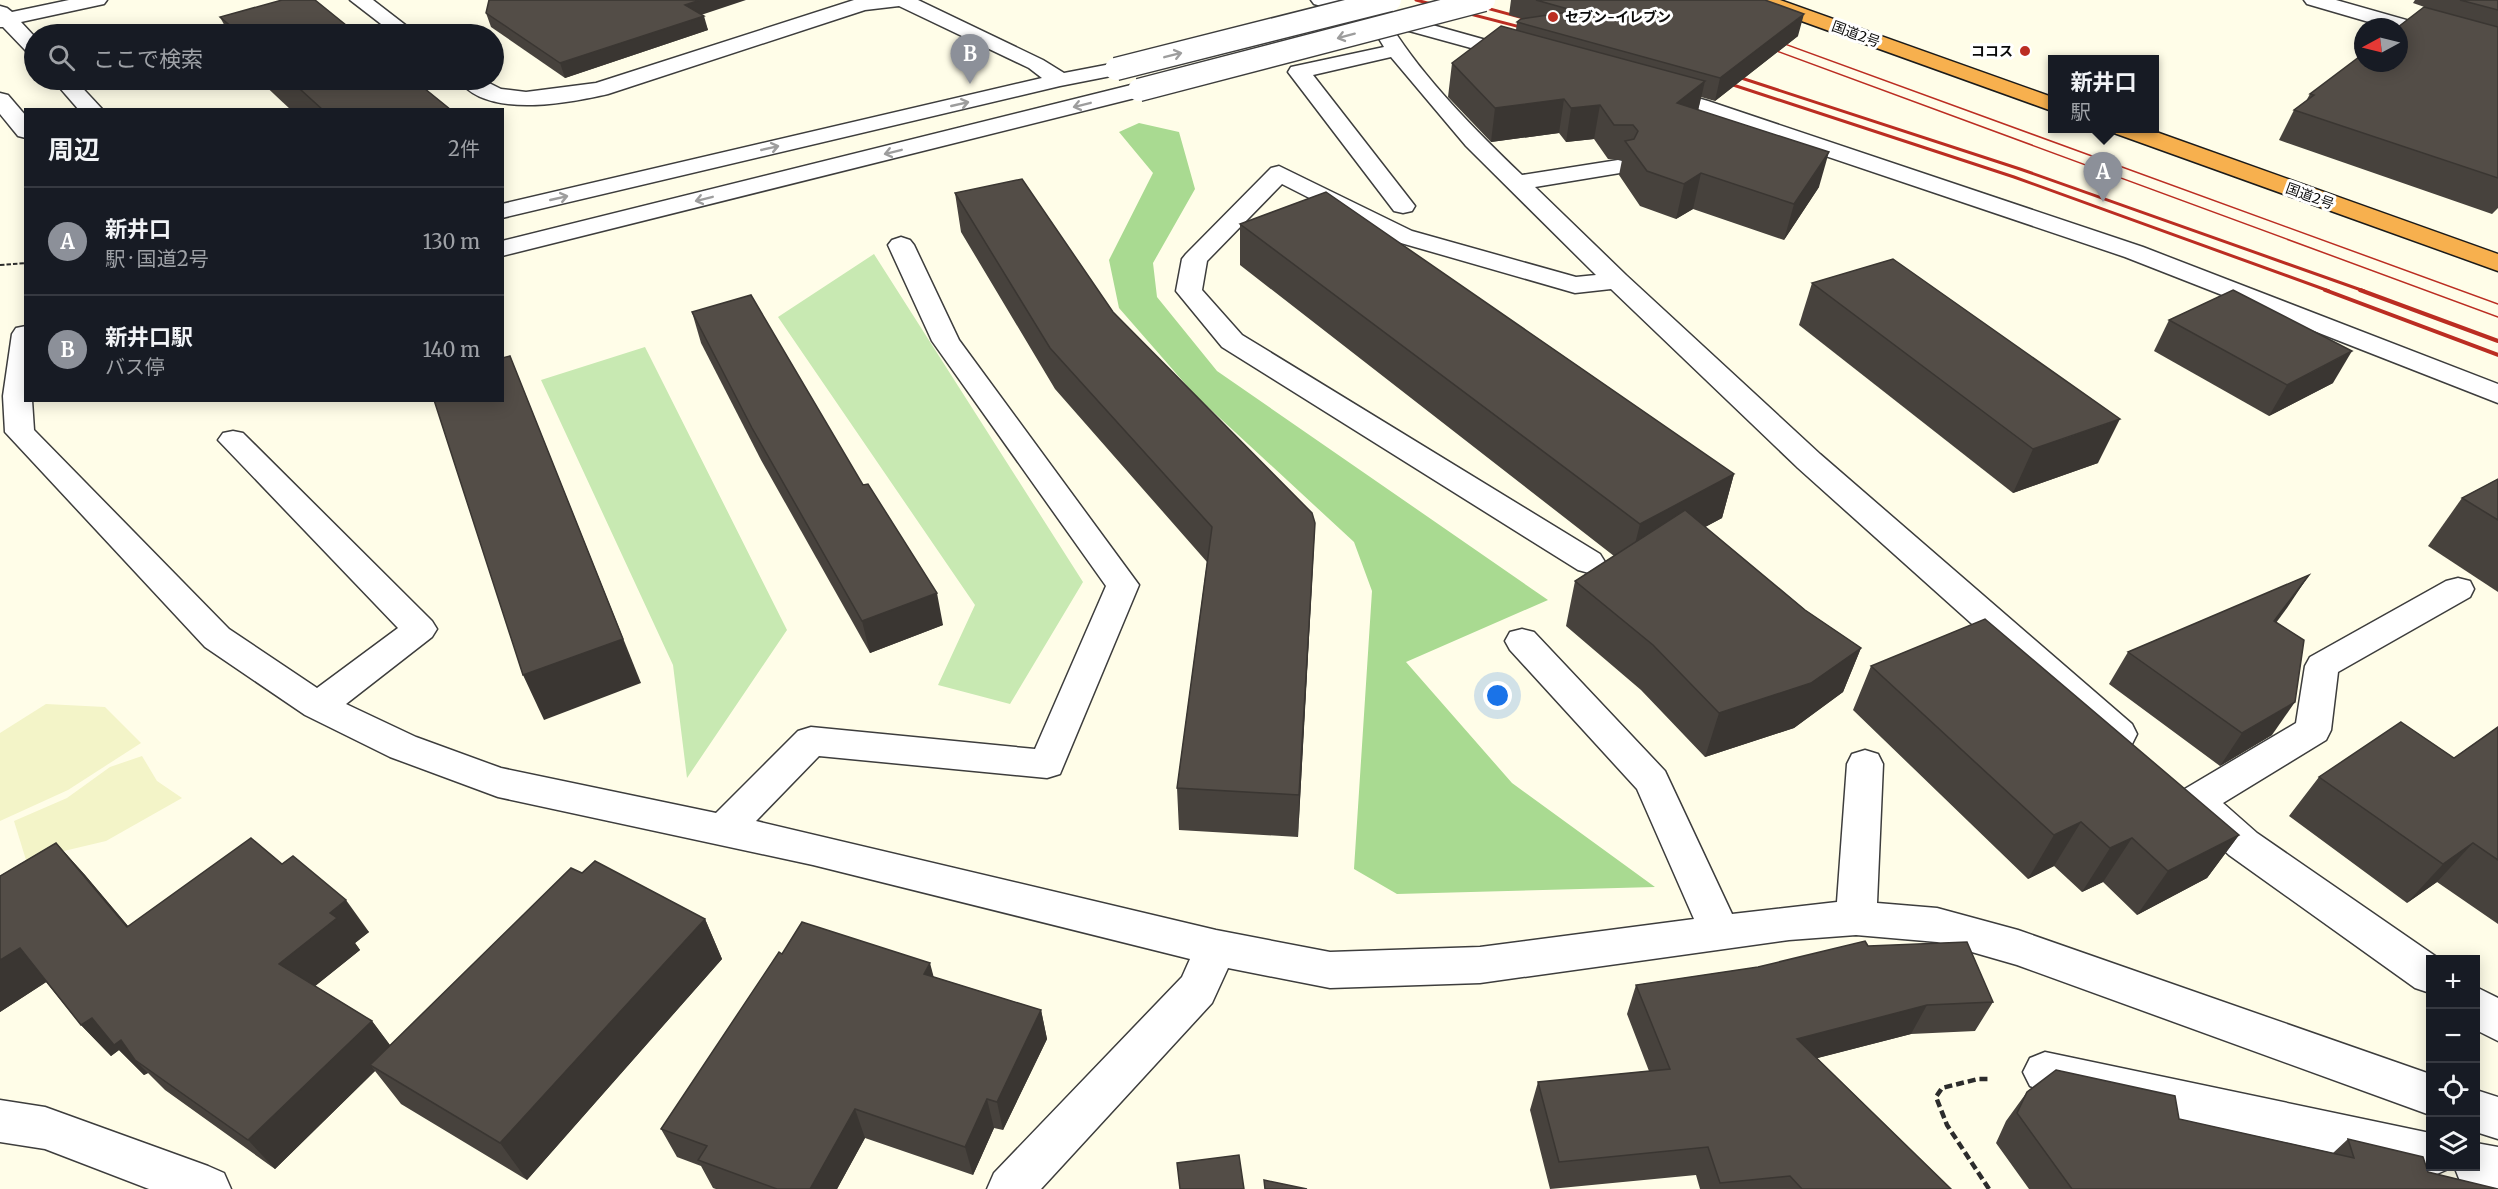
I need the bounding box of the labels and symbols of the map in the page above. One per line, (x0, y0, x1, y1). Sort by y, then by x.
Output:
place label: セブン-イレブン (1565, 8, 1671, 26)
marker: セブン-イレブン (1546, 10, 1560, 24)
street label: 国道2号 (1829, 17, 1883, 51)
north arrow (2354, 18, 2408, 72)
one-way arrow (1337, 31, 1356, 42)
pin: B (950, 34, 990, 84)
place label: ココス (1971, 42, 2013, 60)
marker: ココス (2018, 44, 2032, 58)
one-way arrow (1163, 48, 1182, 60)
one-way arrow (950, 97, 969, 109)
one-way arrow (1073, 99, 1092, 111)
one-way arrow (760, 142, 779, 154)
one-way arrow (884, 146, 903, 158)
pin: A (2084, 152, 2122, 202)
street label: 国道2号 (2283, 179, 2337, 213)
one-way arrow (549, 192, 569, 203)
one-way arrow (694, 193, 713, 205)
your location (1483, 681, 1512, 710)

